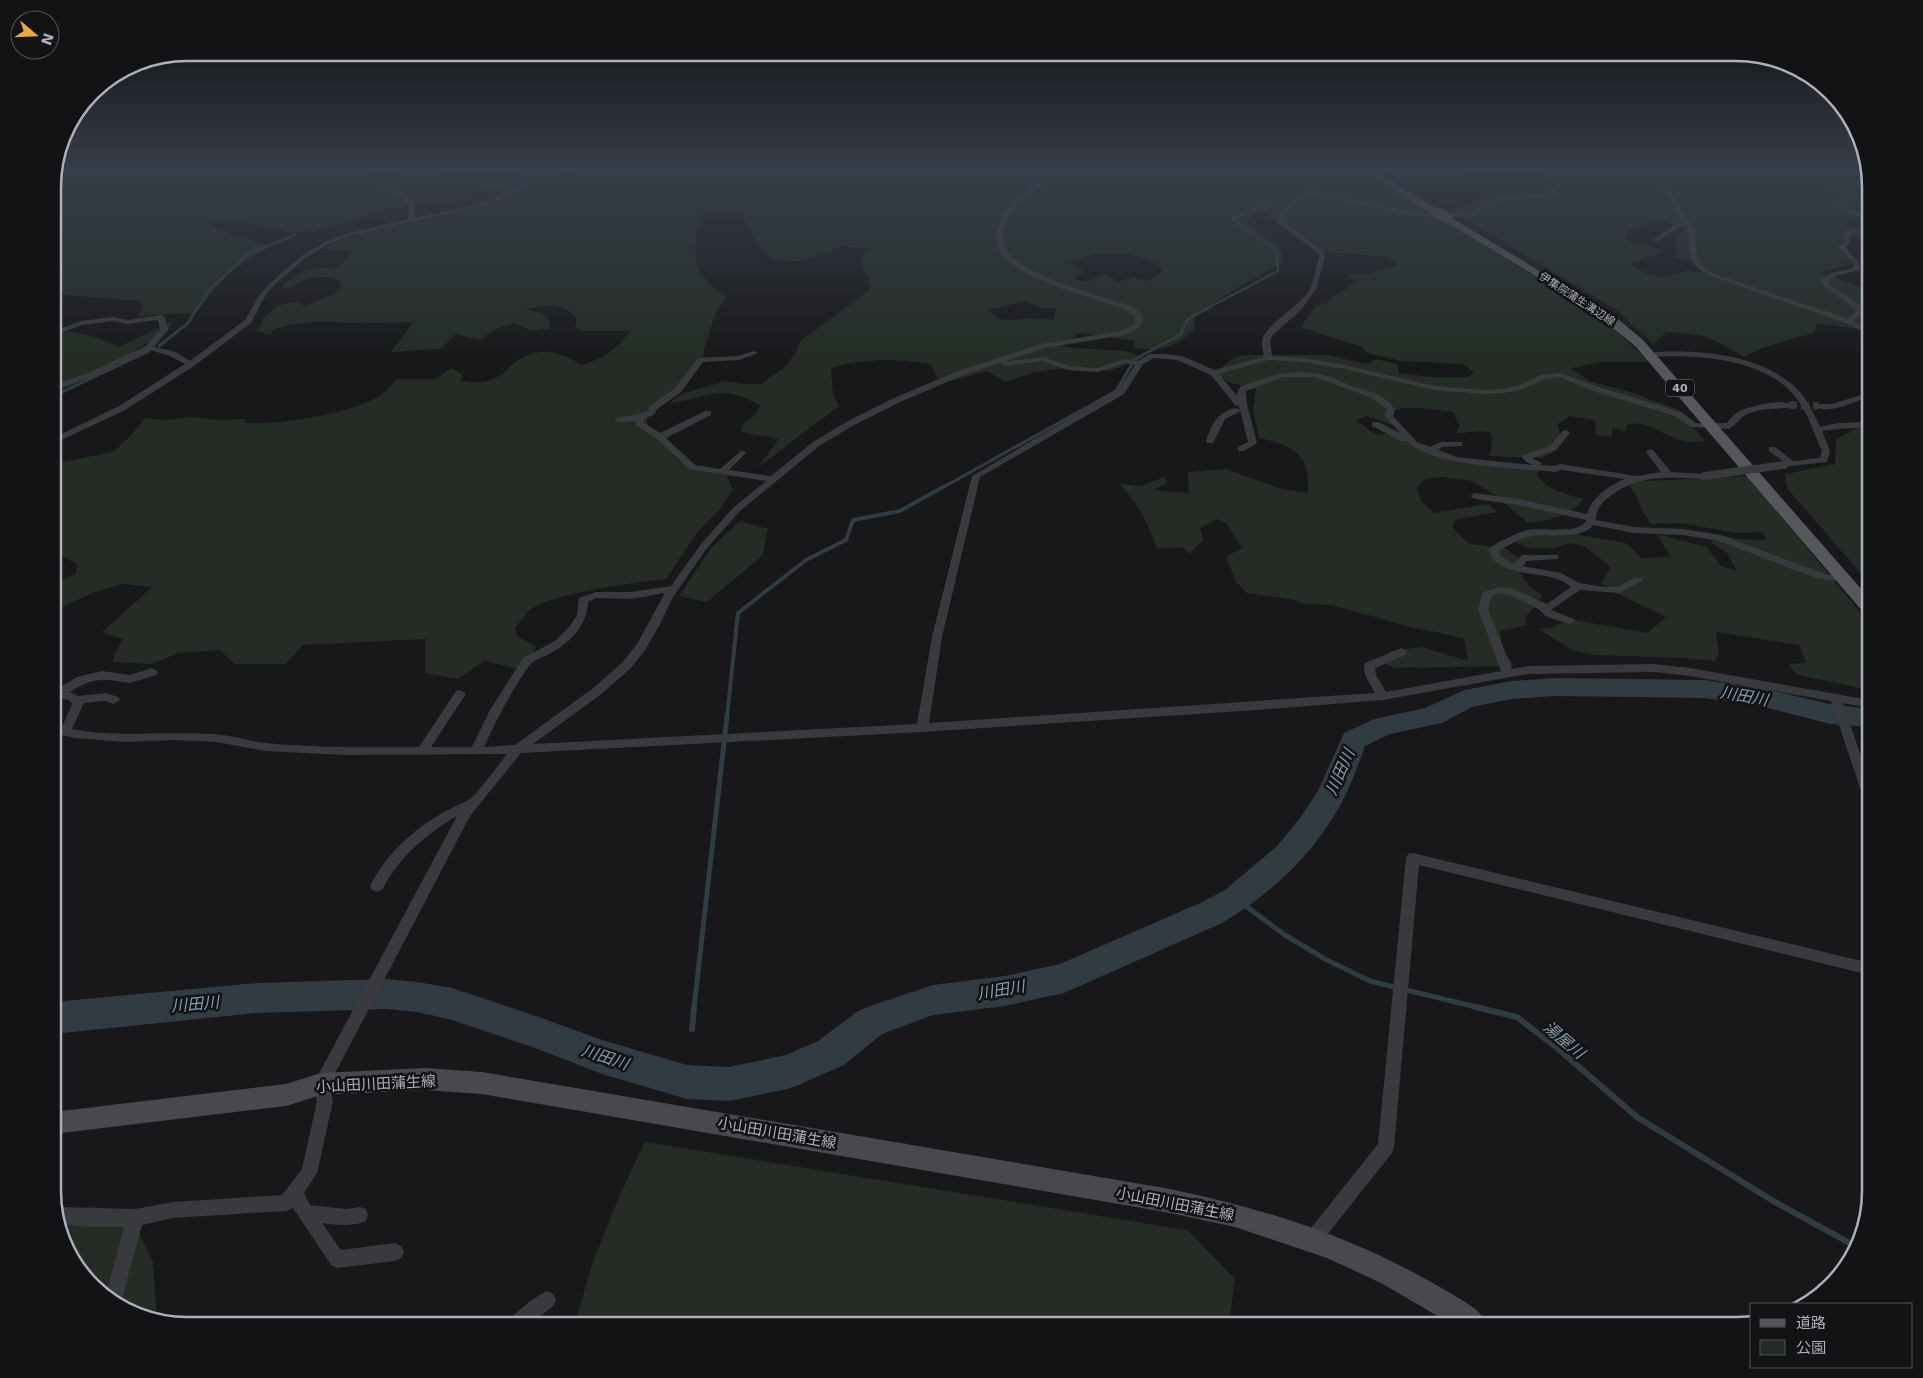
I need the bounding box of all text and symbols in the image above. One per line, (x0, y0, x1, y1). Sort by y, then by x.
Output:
north arrow (10, 10, 60, 60)
text: N (38, 31, 57, 47)
street label: 伊集院蒲生溝辺線 (1537, 270, 1617, 328)
road number: 40 (1666, 379, 1694, 396)
water label: 川田川 (1719, 682, 1771, 710)
water label: 川田川 (1322, 744, 1359, 798)
water label: 川田川 (976, 976, 1028, 1004)
water label: 川田川 (170, 992, 222, 1016)
water label: 湯屋川 (1540, 1017, 1590, 1064)
water label: 川田川 (579, 1041, 633, 1074)
street label: 小山田川田蒲生線 (316, 1072, 436, 1096)
street label: 小山田川田蒲生線 (716, 1114, 838, 1152)
street label: 小山田川田蒲生線 (1114, 1184, 1236, 1224)
legend (1750, 1303, 1913, 1368)
text: 道路 (1796, 1314, 1826, 1332)
text: 公園 (1796, 1339, 1826, 1357)

